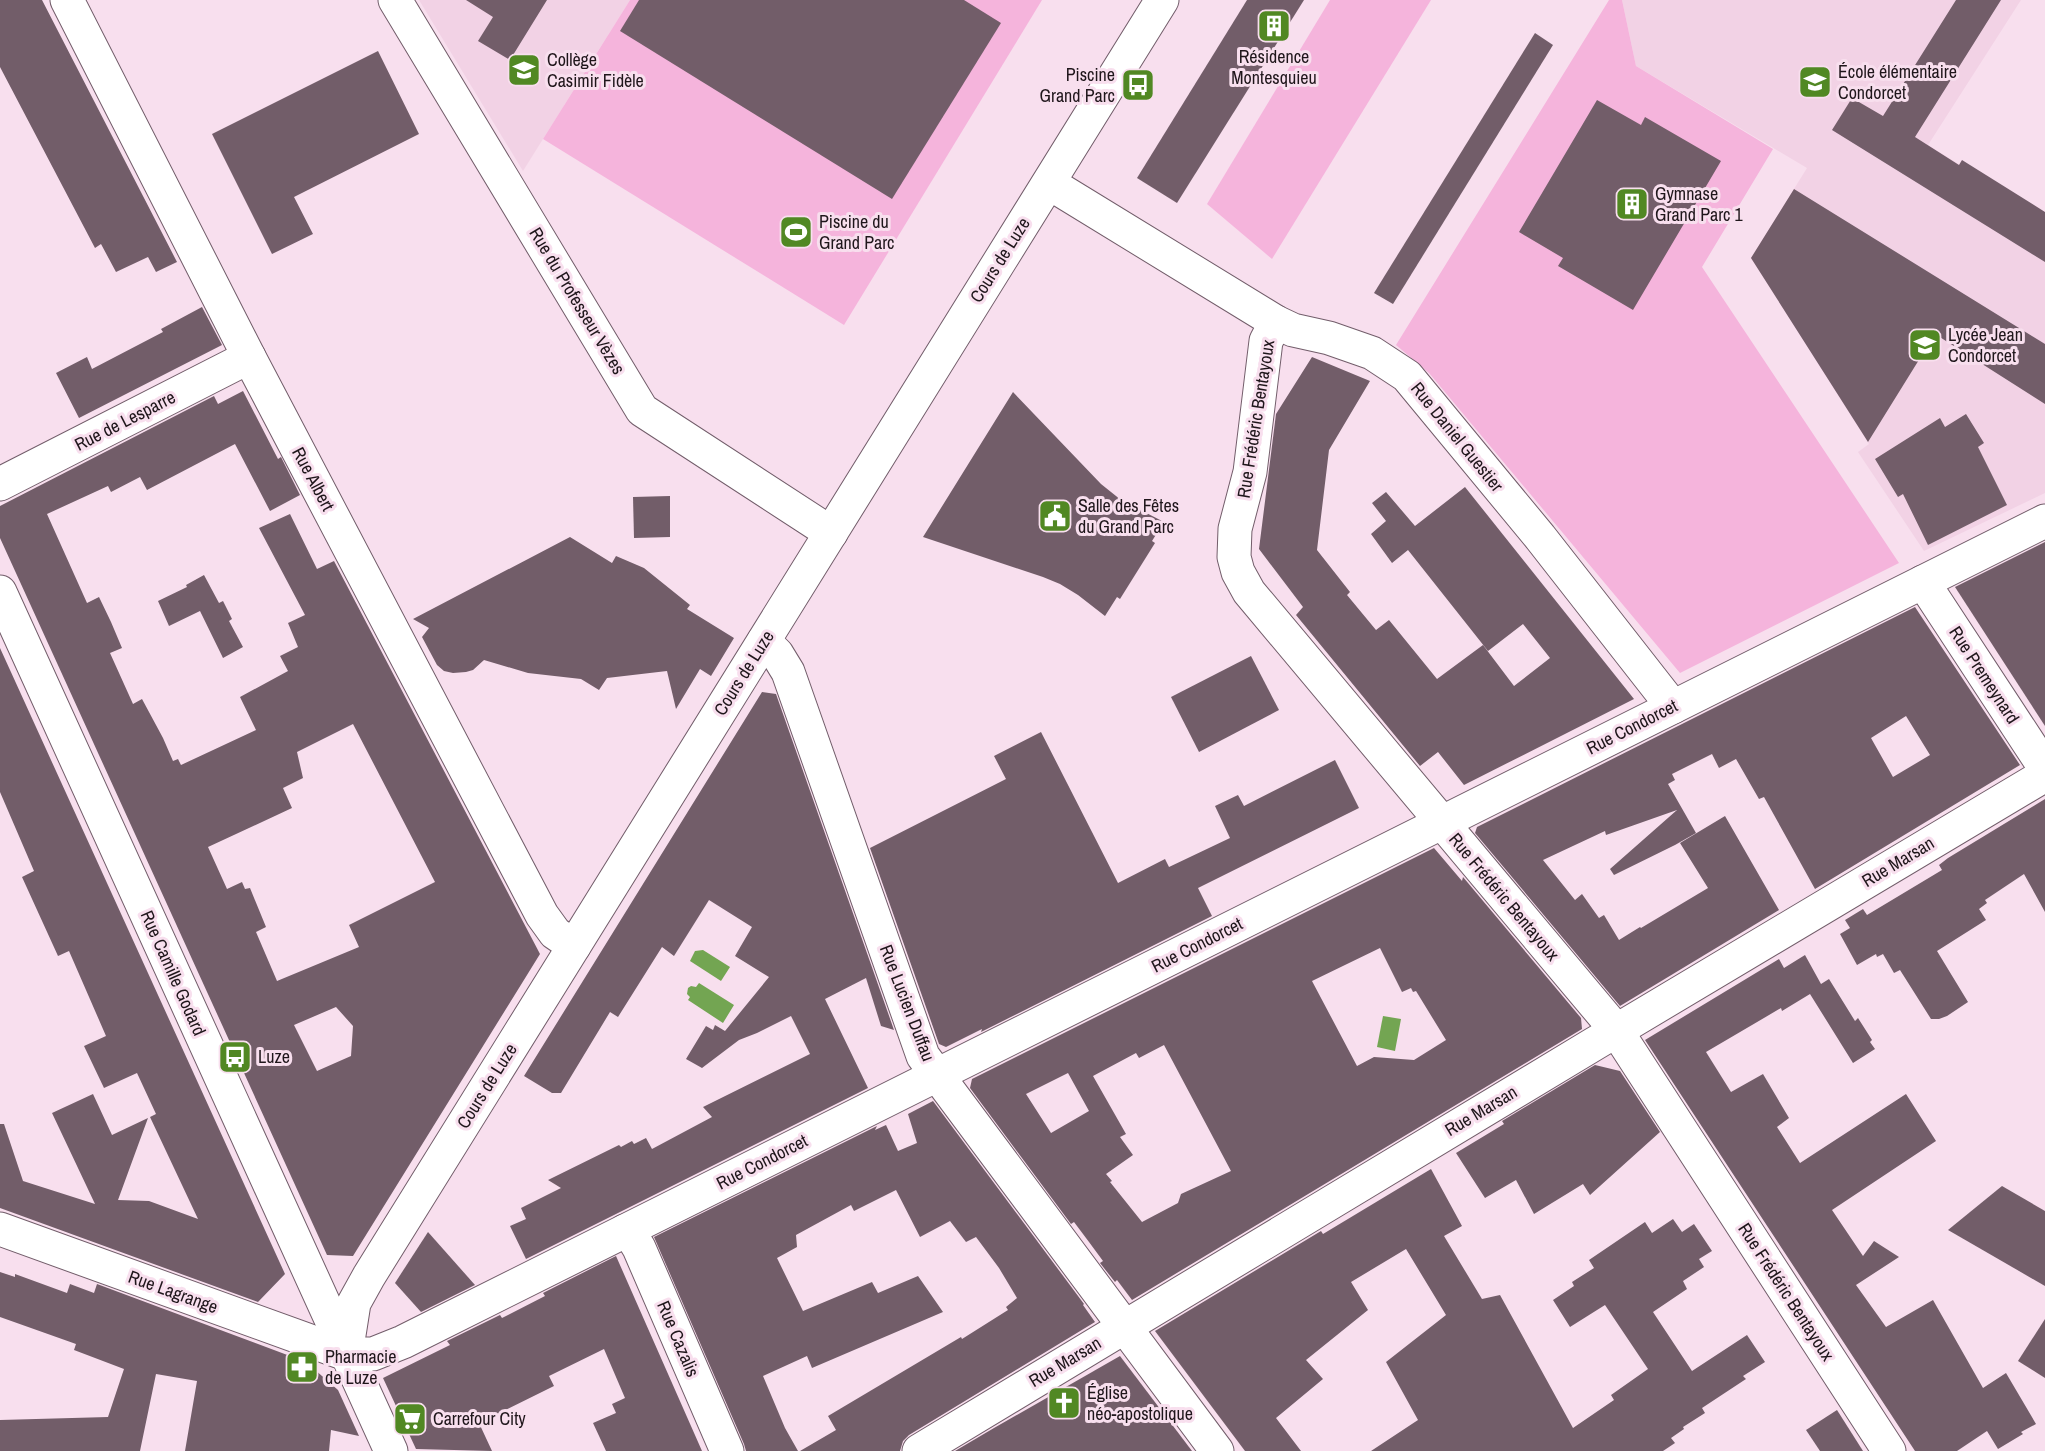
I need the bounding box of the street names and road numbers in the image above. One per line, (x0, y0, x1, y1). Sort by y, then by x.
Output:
street label: Cours de Luze (964, 212, 1036, 307)
street label: Rue du Professeur Vèzes (524, 223, 631, 379)
street label: Rue Frédéric Bentayoux (1231, 337, 1280, 500)
street label: Rue Daniel Guestier (1405, 377, 1509, 497)
street label: Rue de Lesparre (70, 384, 179, 457)
street label: Rue Albert (286, 442, 341, 515)
street label: Rue Premeynard (1944, 621, 2025, 728)
street label: Cours de Luze (708, 625, 780, 720)
street label: Rue Condorcet (1582, 693, 1682, 760)
street label: Rue Frédéric Bentayoux (1443, 827, 1566, 966)
street label: Rue Marsan (1857, 830, 1939, 893)
street label: Rue Camille Godard (135, 906, 212, 1039)
street label: Rue Condorcet (1147, 911, 1247, 978)
street label: Rue Lucien Duffau (874, 941, 941, 1065)
street label: Cours de Luze (451, 1038, 523, 1133)
street label: Rue Marsan (1440, 1079, 1522, 1142)
street label: Rue Condorcet (712, 1128, 812, 1195)
street label: Rue Frédéric Bentayoux (1732, 1218, 1841, 1366)
street label: Rue Lagrange (125, 1264, 221, 1319)
street label: Rue Cazalis (651, 1297, 706, 1381)
street label: Rue Marsan (1024, 1330, 1106, 1393)

